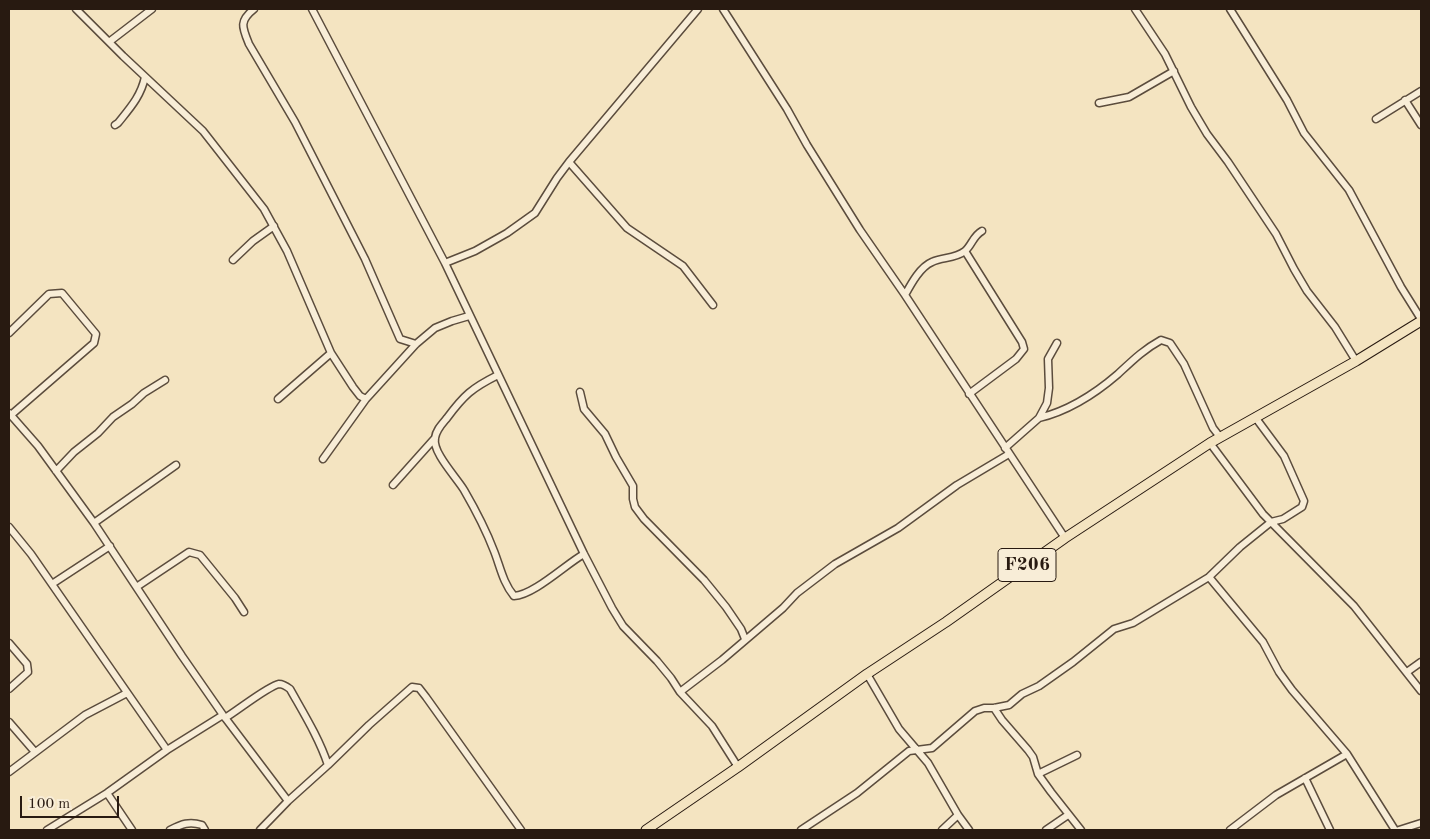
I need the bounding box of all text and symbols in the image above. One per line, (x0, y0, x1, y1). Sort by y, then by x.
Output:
road number: F206 (998, 548, 1056, 582)
scale bar (22, 786, 121, 818)
text: 100 m (28, 797, 70, 812)

